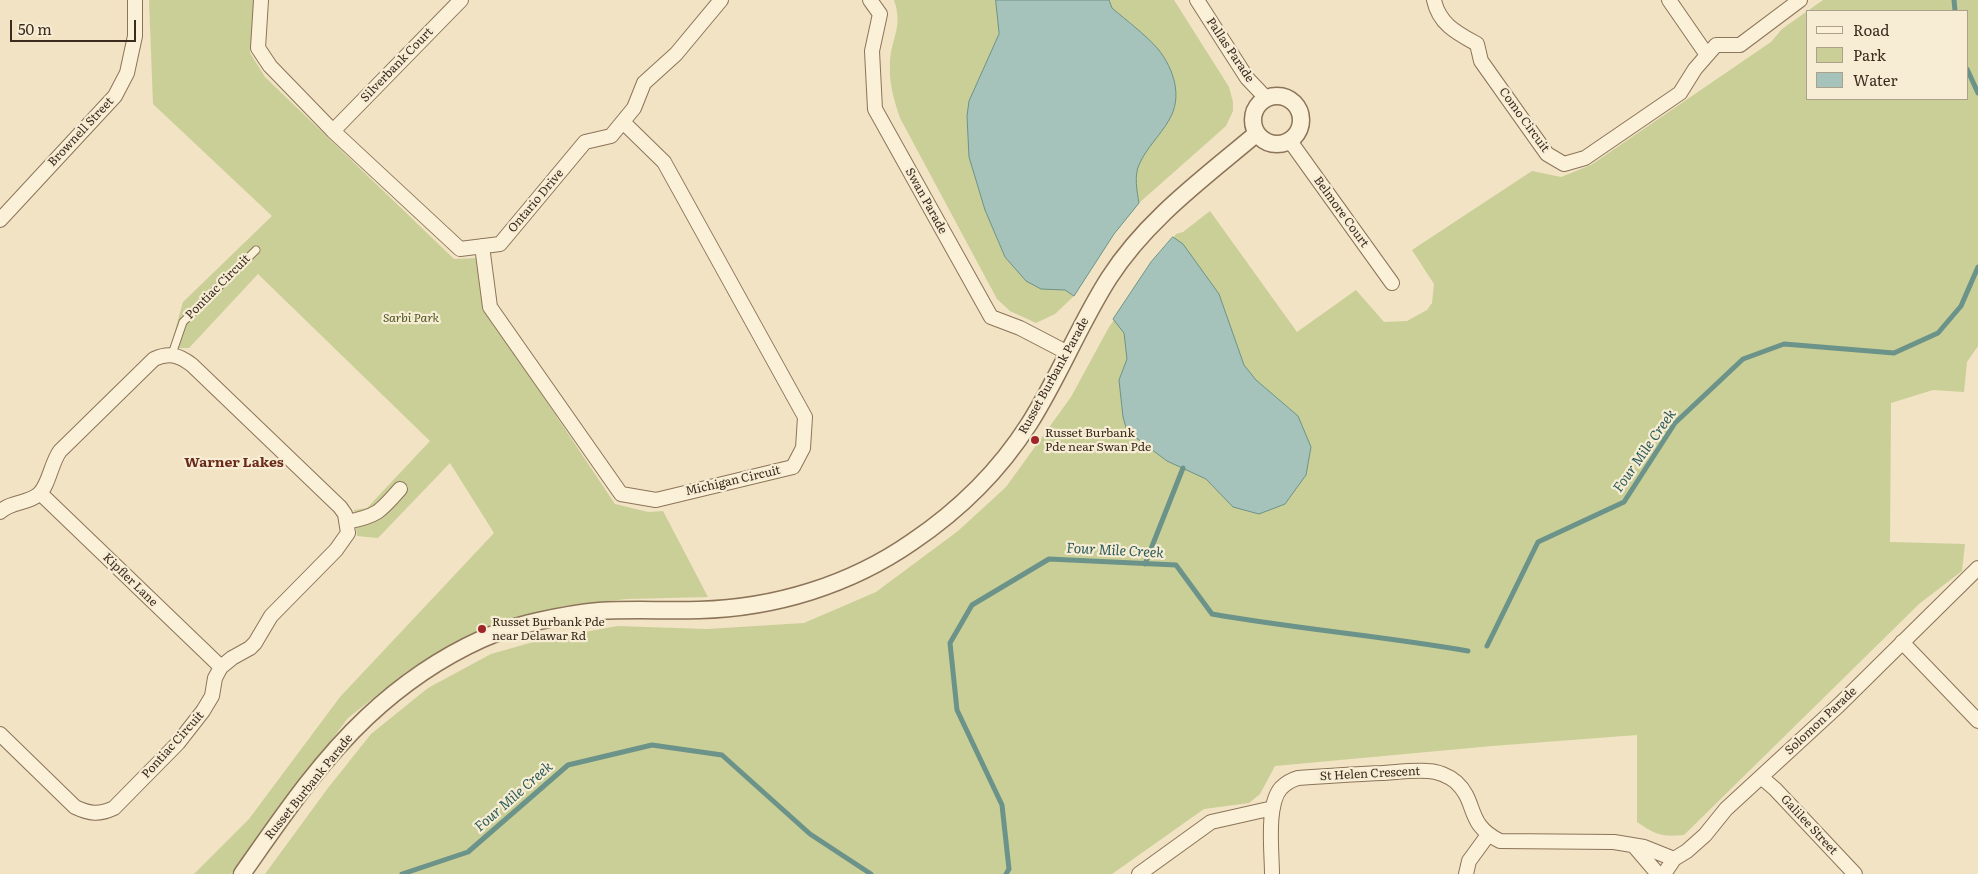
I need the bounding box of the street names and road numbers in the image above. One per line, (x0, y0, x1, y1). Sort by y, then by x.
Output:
street label: Pallas Parade (1203, 15, 1257, 85)
street label: Silverbank Court (358, 25, 436, 105)
street label: Como Circuit (1496, 85, 1552, 155)
street label: Brownell Street (45, 94, 117, 170)
street label: Ontario Drive (505, 166, 567, 236)
street label: Swan Parade (902, 166, 950, 236)
street label: Belmore Court (1310, 174, 1372, 250)
street label: Pontiac Circuit (183, 252, 253, 322)
street label: Russet Burbank Parade (1016, 315, 1092, 437)
street label: Michigan Circuit (684, 463, 782, 499)
street label: Kipfler Lane (100, 550, 160, 610)
street label: Solomon Parade (1782, 684, 1860, 758)
street label: Pontiac Circuit (139, 708, 207, 782)
street label: Russet Burbank Parade (262, 731, 356, 843)
street label: St Helen Crescent (1319, 764, 1421, 784)
street label: Galilee Street (1778, 792, 1840, 858)

